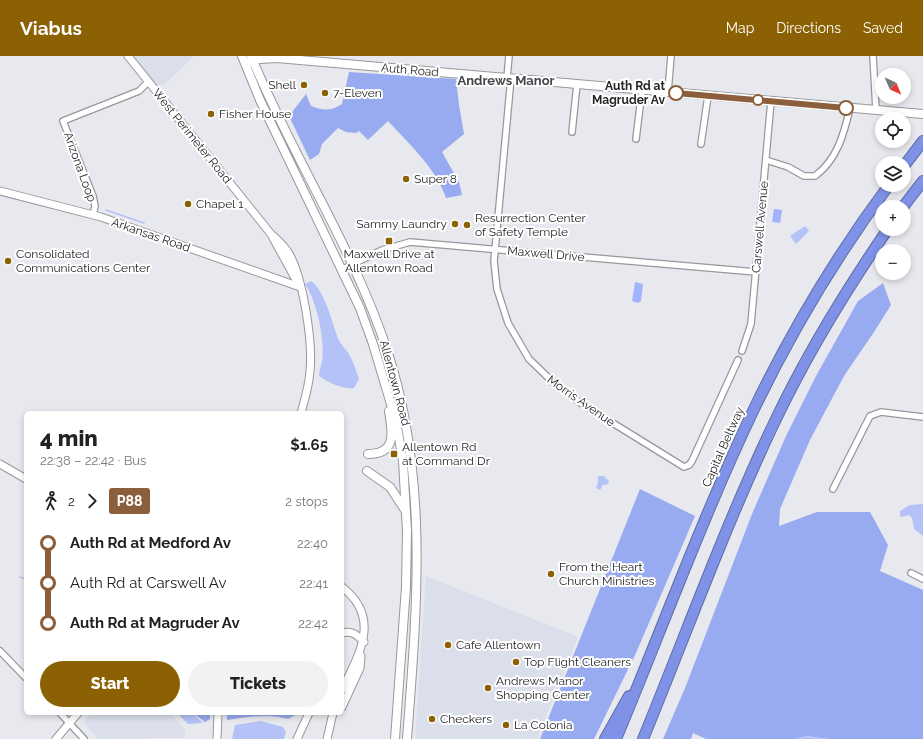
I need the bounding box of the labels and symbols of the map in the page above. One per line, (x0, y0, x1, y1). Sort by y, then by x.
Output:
street label: Auth Road (381, 61, 439, 79)
north arrow (875, 68, 911, 104)
district label: Andrews Manor (457, 73, 555, 88)
place label: Shell (268, 78, 297, 92)
place label: Auth Rd at Magruder Av (592, 79, 665, 107)
marker: Shell (299, 80, 309, 90)
marker: Auth Rd at Magruder Av (668, 85, 684, 101)
street label: West Perimeter Road (150, 86, 234, 186)
place label: 7-Eleven (333, 86, 382, 100)
marker: 7-Eleven (320, 88, 330, 98)
unlabelled marker (752, 94, 764, 106)
unlabelled marker (838, 100, 854, 116)
place label: Fisher House (219, 107, 291, 121)
marker: Fisher House (206, 109, 216, 119)
street label: Arizona Loop (61, 130, 99, 204)
place label: Super 8 (414, 172, 457, 186)
marker: Super 8 (401, 174, 411, 184)
street label: Carswell Avenue (749, 180, 771, 274)
place label: Chapel 1 (196, 197, 243, 211)
marker: Chapel 1 (183, 199, 193, 209)
place label: Resurrection Center of Safety Temple (475, 211, 586, 239)
street label: Arkansas Road (110, 215, 192, 255)
place label: Sammy Laundry (356, 217, 447, 231)
marker: Sammy Laundry (450, 219, 460, 229)
marker: Resurrection Center of Safety Temple (462, 220, 472, 230)
marker: Maxwell Drive at Allentown Road (384, 236, 394, 246)
street label: Maxwell Drive (507, 244, 585, 264)
place label: Consolidated Communications Center (16, 247, 151, 275)
place label: Maxwell Drive at Allentown Road (343, 247, 435, 275)
marker: Consolidated Communications Center (3, 256, 13, 266)
street label: Allentown Road (377, 339, 413, 427)
street label: Morris Avenue (545, 373, 617, 429)
street label: Capital Beltway (699, 404, 747, 489)
place label: Allentown Rd at Command Dr (402, 440, 491, 468)
marker: Allentown Rd at Command Dr (389, 449, 399, 459)
place label: From the Heart Church Ministries (559, 560, 654, 588)
marker: From the Heart Church Ministries (546, 569, 556, 579)
place label: Cafe Allentown (456, 638, 540, 652)
marker: Cafe Allentown (443, 640, 453, 650)
place label: Top Flight Cleaners (524, 655, 631, 669)
marker: Top Flight Cleaners (511, 657, 521, 667)
place label: Andrews Manor Shopping Center (496, 674, 590, 702)
marker: Andrews Manor Shopping Center (483, 683, 493, 693)
place label: Checkers (440, 712, 492, 726)
marker: Checkers (427, 714, 437, 724)
place label: La Colonia (514, 718, 573, 732)
marker: La Colonia (501, 720, 511, 730)

